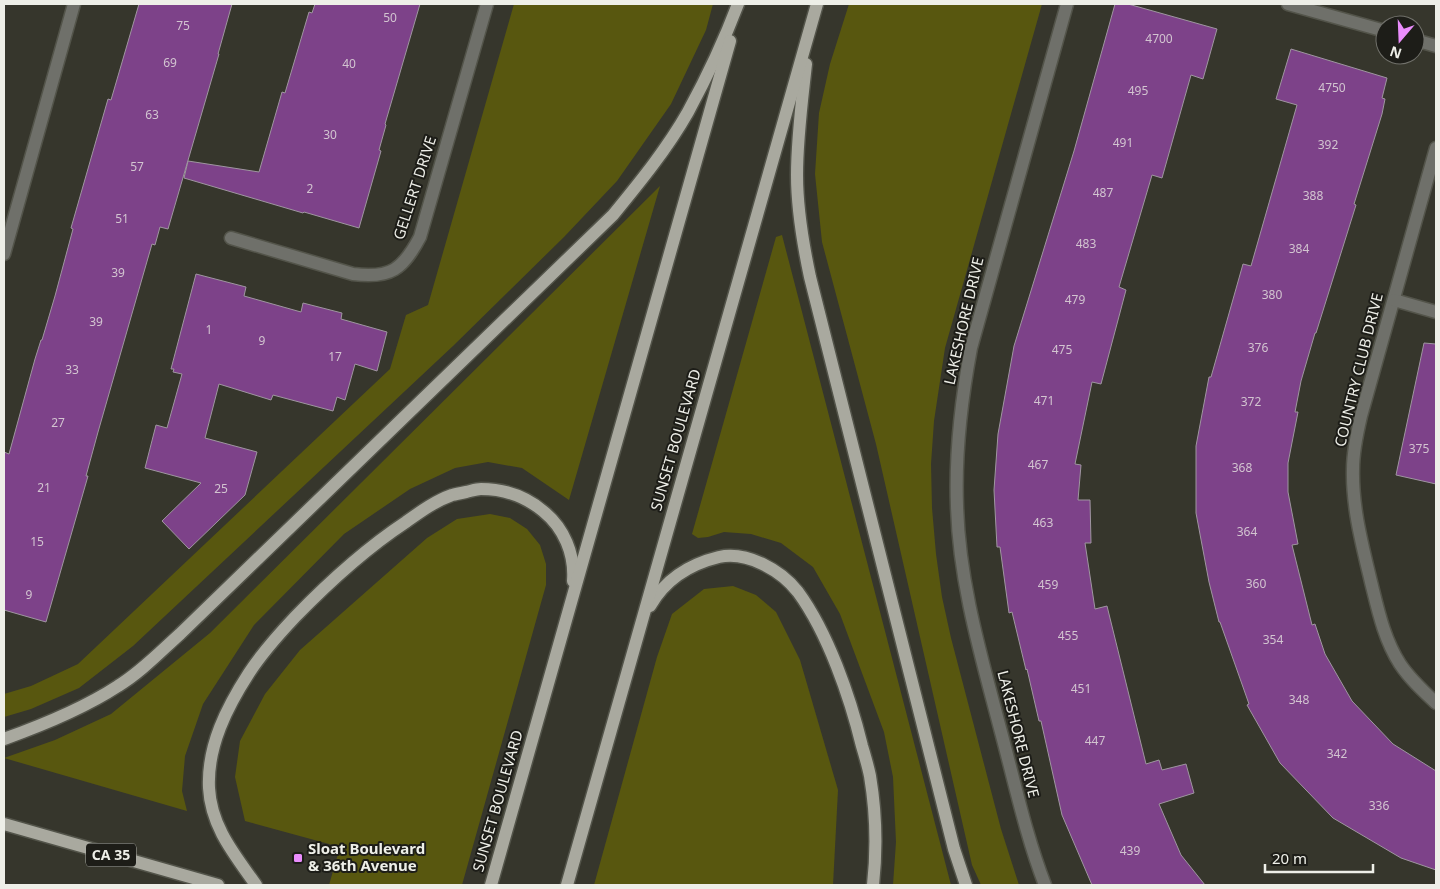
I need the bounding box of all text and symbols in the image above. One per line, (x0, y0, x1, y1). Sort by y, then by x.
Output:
house number: 50 (383, 9, 397, 26)
north arrow (1375, 15, 1425, 65)
house number: 75 (176, 17, 190, 34)
house number: 4700 (1145, 30, 1173, 47)
text: N (1387, 42, 1404, 64)
house number: 69 (163, 54, 177, 71)
house number: 40 (342, 55, 356, 72)
house number: 4750 (1318, 79, 1346, 96)
house number: 495 (1128, 82, 1148, 99)
house number: 63 (145, 106, 159, 123)
house number: 30 (323, 126, 337, 143)
street label: GELLERT DRIVE (388, 133, 440, 242)
house number: 491 (1113, 134, 1133, 151)
house number: 392 (1318, 136, 1338, 153)
house number: 57 (130, 158, 144, 175)
house number: 2 (307, 180, 314, 197)
house number: 487 (1093, 184, 1113, 201)
house number: 388 (1303, 187, 1323, 204)
house number: 51 (115, 210, 129, 227)
house number: 483 (1076, 235, 1096, 252)
house number: 384 (1289, 240, 1309, 257)
street label: LAKESHORE DRIVE (939, 255, 987, 387)
house number: 39 (111, 264, 125, 281)
house number: 380 (1262, 286, 1282, 303)
house number: 479 (1065, 291, 1085, 308)
street label: COUNTRY CLUB DRIVE (1329, 291, 1387, 449)
house number: 39 (89, 313, 103, 330)
house number: 1 (206, 321, 212, 338)
house number: 9 (259, 332, 266, 349)
house number: 376 (1248, 339, 1268, 356)
house number: 475 (1052, 341, 1072, 358)
house number: 17 (328, 348, 342, 365)
house number: 33 (65, 361, 79, 378)
street label: SUNSET BOULEVARD (645, 367, 705, 513)
house number: 471 (1034, 392, 1054, 409)
house number: 372 (1241, 393, 1261, 410)
house number: 27 (51, 414, 65, 431)
house number: 375 (1409, 440, 1429, 457)
house number: 467 (1028, 456, 1048, 473)
house number: 368 (1232, 459, 1252, 476)
house number: 21 (37, 479, 51, 496)
house number: 25 (214, 480, 228, 497)
house number: 463 (1033, 514, 1053, 531)
house number: 364 (1237, 523, 1257, 540)
house number: 15 (30, 533, 44, 550)
house number: 360 (1246, 575, 1266, 592)
house number: 459 (1038, 576, 1058, 593)
house number: 9 (26, 586, 33, 603)
house number: 455 (1058, 627, 1078, 644)
house number: 354 (1263, 631, 1283, 648)
street label: LAKESHORE DRIVE (993, 668, 1044, 799)
house number: 451 (1071, 680, 1091, 697)
house number: 348 (1289, 691, 1309, 708)
street label: SUNSET BOULEVARD (467, 728, 527, 874)
house number: 447 (1085, 732, 1105, 749)
house number: 342 (1327, 745, 1347, 762)
house number: 336 (1369, 797, 1389, 814)
place label: Sloat Boulevard & 36th Avenue (308, 838, 425, 875)
house number: 439 (1120, 842, 1140, 859)
scale bar (1265, 842, 1372, 874)
road number: CA 35 (86, 844, 136, 866)
text: 20 m (1272, 848, 1307, 868)
marker: Sloat Boulevard & 36th Avenue (292, 852, 304, 864)

